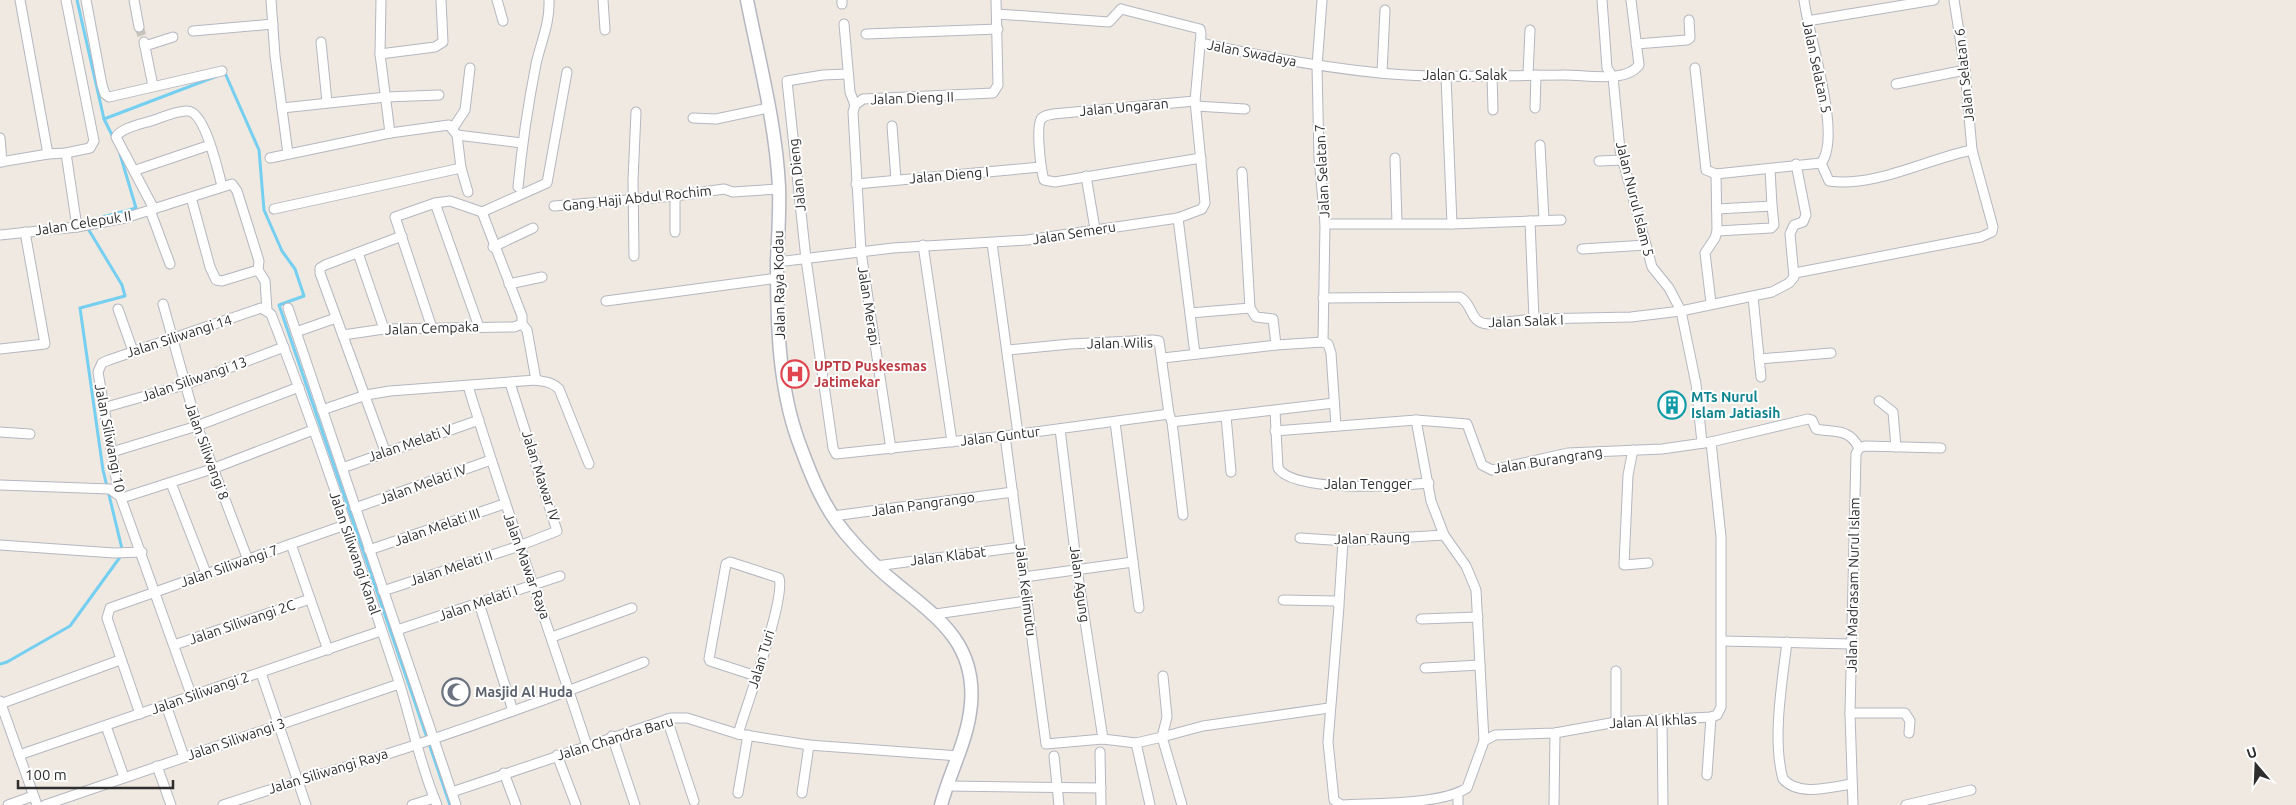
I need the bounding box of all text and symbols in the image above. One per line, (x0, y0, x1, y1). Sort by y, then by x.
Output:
street label: Jalan Selatan 5 (1799, 19, 1835, 115)
street label: Jalan Selatan 6 (1951, 27, 1977, 123)
street label: Jalan Swadaya (1206, 36, 1298, 70)
street label: Jalan G. Salak (1423, 67, 1507, 83)
street label: Jalan Dieng II (870, 89, 954, 107)
street label: Jalan Ungaran (1079, 95, 1169, 119)
street label: Jalan Selatan 7 (1312, 124, 1332, 218)
street label: Jalan Dieng (785, 138, 809, 212)
street label: Jalan Nurul Islam 5 (1613, 140, 1657, 258)
street label: Jalan Dieng I (908, 164, 990, 186)
street label: Gang Haji Abdul Rochim (562, 182, 712, 214)
street label: Jalan Celepuk II (34, 207, 132, 239)
street label: Jalan Semeru (1031, 219, 1117, 247)
street label: Jalan Raya Kodau (770, 230, 788, 340)
street label: Jalan Merapi (855, 265, 883, 347)
street label: Jalan Siliwangi 14 (124, 311, 234, 361)
street label: Jalan Salak I (1488, 312, 1564, 330)
street label: Jalan Cempaka (385, 318, 479, 338)
street label: Jalan Wilis (1087, 334, 1153, 352)
street label: Jalan Siliwangi 13 (139, 353, 249, 405)
place label: UPTD Puskesmas Jatimekar (814, 358, 927, 390)
hospital icon: UPTD Puskesmas Jatimekar (780, 359, 810, 389)
street label: Jalan Siliwangi 10 (92, 382, 128, 494)
place label: MTs Nurul Islam Jatiasih (1691, 389, 1780, 421)
building icon: MTs Nurul Islam Jatiasih (1657, 390, 1687, 420)
street label: Jalan Siliwangi 8 (182, 400, 232, 502)
street label: Jalan Melati V (366, 421, 454, 465)
street label: Jalan Guntur (959, 423, 1041, 449)
street label: Jalan Mawar IV (519, 429, 563, 524)
street label: Jalan Burangrang (1492, 443, 1604, 477)
street label: Jalan Melati IV (377, 461, 469, 507)
street label: Jalan Tengger (1324, 476, 1413, 492)
street label: Jalan Siliwangi Kanal (326, 489, 384, 617)
street label: Jalan Pangrango (870, 489, 976, 519)
street label: Jalan Madrasam Nurul Islam (1843, 497, 1863, 673)
street label: Jalan Melati III (392, 505, 482, 549)
street label: Jalan Mawar Raya (500, 511, 554, 621)
street label: Jalan Raung (1334, 529, 1410, 547)
street label: Jalan Siliwangi 7 (178, 542, 280, 590)
street label: Jalan Klabat (909, 543, 987, 569)
street label: Jalan Kelimutu (1012, 543, 1040, 637)
street label: Jalan Agung (1067, 545, 1093, 623)
street label: Jalan Melati II (408, 547, 494, 589)
street label: Jalan Melati I (436, 582, 520, 624)
street label: Jalan Siliwangi 2C (187, 596, 298, 648)
street label: Jalan Turi (745, 628, 777, 690)
street label: Jalan Siliwangi 2 (149, 669, 251, 717)
mosque icon: Masjid Al Huda (441, 677, 471, 707)
place label: Masjid Al Huda (475, 684, 573, 700)
street label: Jalan Al Ikhlas (1609, 711, 1697, 731)
street label: Jalan Chandra Baru (555, 713, 675, 763)
street label: Jalan Siliwangi 3 (185, 715, 287, 763)
north arrow (2231, 740, 2281, 790)
text: U (2245, 744, 2259, 762)
street label: Jalan Siliwangi Raya (266, 745, 390, 797)
scale bar (18, 758, 172, 790)
text: 100 m (25, 766, 67, 783)

